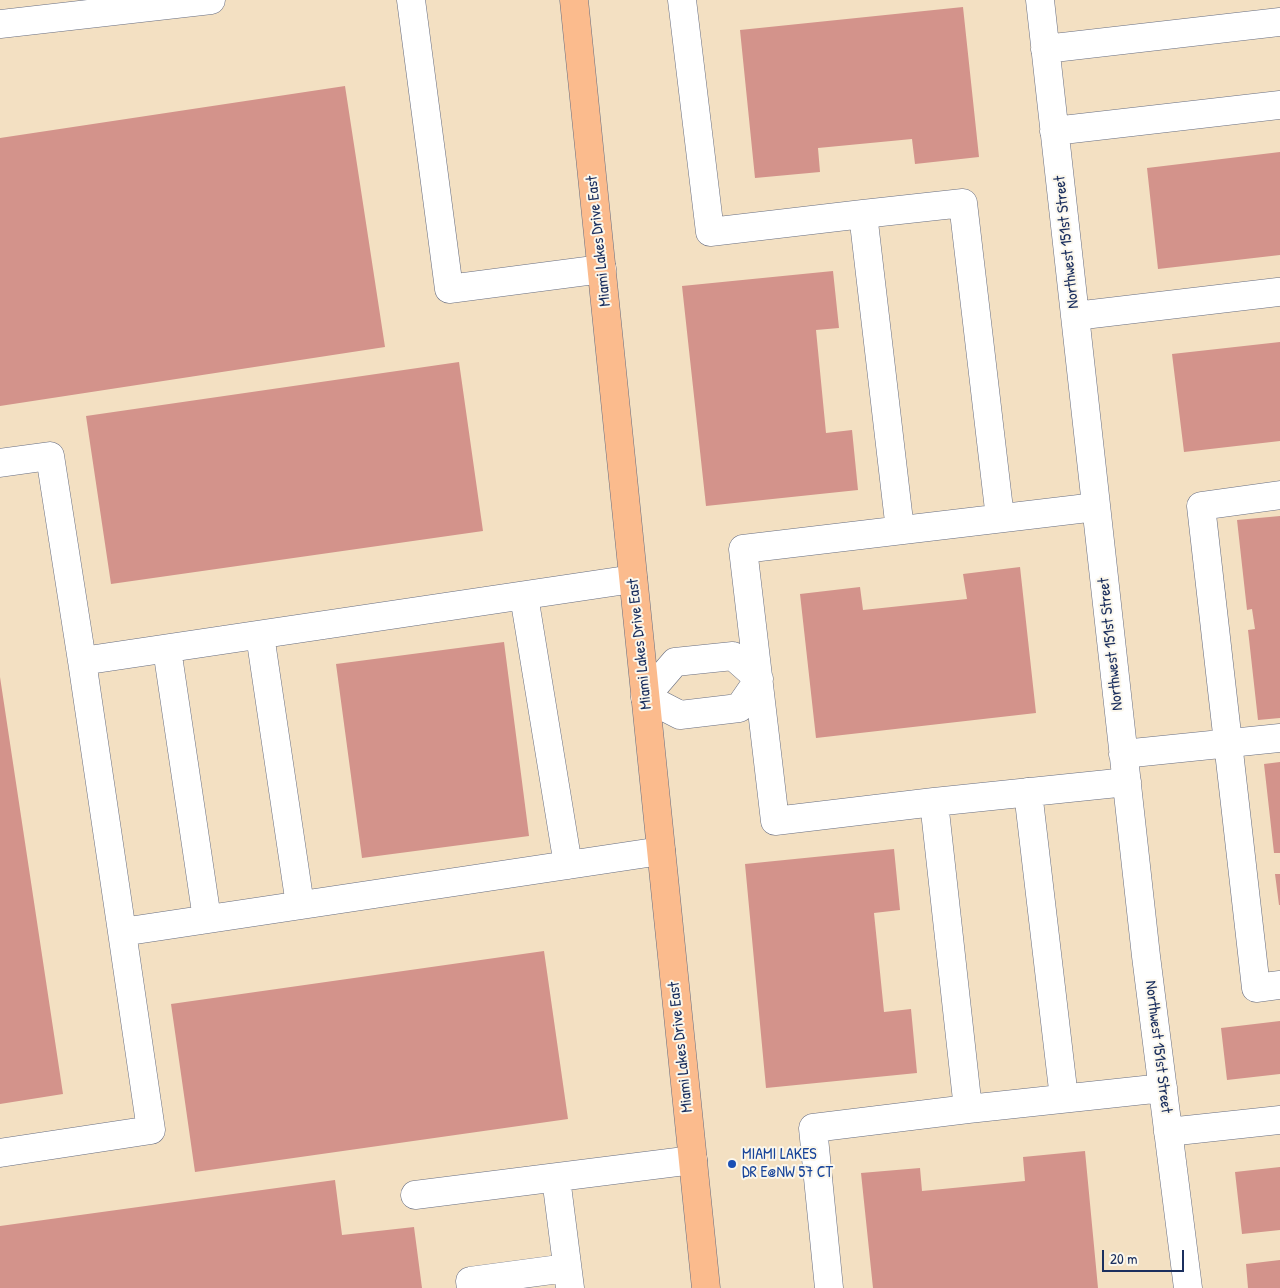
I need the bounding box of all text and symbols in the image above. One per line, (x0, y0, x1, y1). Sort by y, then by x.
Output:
street label: Miami Lakes Drive East (583, 175, 615, 307)
street label: Northwest 151st Street (1050, 175, 1084, 309)
street label: Northwest 151st Street (1094, 577, 1128, 711)
street label: Miami Lakes Drive East (624, 578, 656, 710)
street label: Northwest 151st Street (1140, 980, 1176, 1114)
street label: Miami Lakes Drive East (665, 981, 697, 1113)
place label: MIAMI LAKES DR E@NW 57 CT (742, 1145, 833, 1183)
marker: MIAMI LAKES DR E@NW 57 CT (726, 1158, 738, 1170)
scale bar (1105, 1240, 1188, 1272)
text: 20 m (1110, 1248, 1137, 1269)

